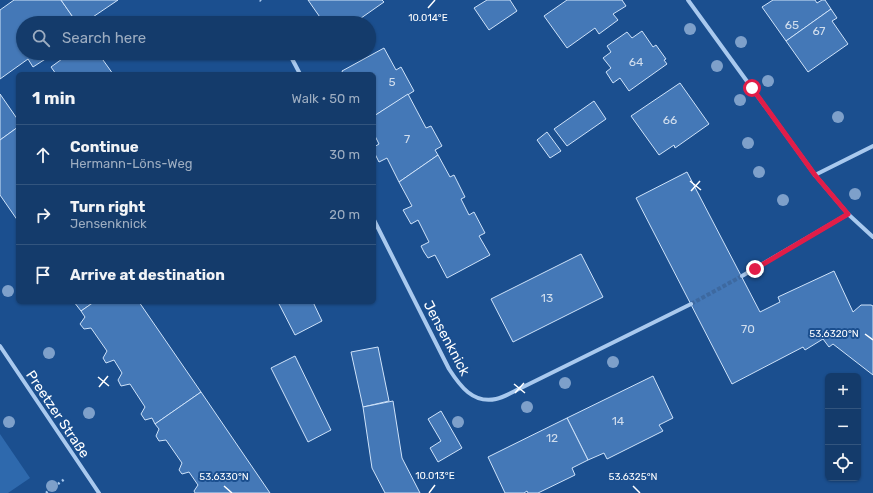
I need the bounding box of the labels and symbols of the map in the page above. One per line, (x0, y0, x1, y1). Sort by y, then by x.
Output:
text: 10.014°E (408, 12, 448, 24)
house number: 65 (785, 18, 799, 32)
house number: 67 (812, 24, 826, 38)
house number: 64 (629, 55, 644, 69)
house number: 5 (388, 75, 396, 89)
route start (743, 79, 761, 97)
house number: 66 (663, 113, 677, 127)
house number: 7 (404, 132, 410, 146)
route end (746, 260, 764, 278)
house number: 13 (541, 291, 553, 305)
street label: Jensenknick (420, 298, 474, 379)
house number: 70 (741, 322, 755, 336)
text: 53.6320°N (809, 328, 859, 340)
street label: Preetzer Straße (22, 367, 93, 461)
house number: 14 (612, 414, 625, 428)
house number: 12 (546, 431, 558, 445)
text: 10.013°E (415, 470, 455, 482)
text: 53.6330°N (199, 471, 249, 483)
text: 53.6325°N (608, 471, 658, 483)

